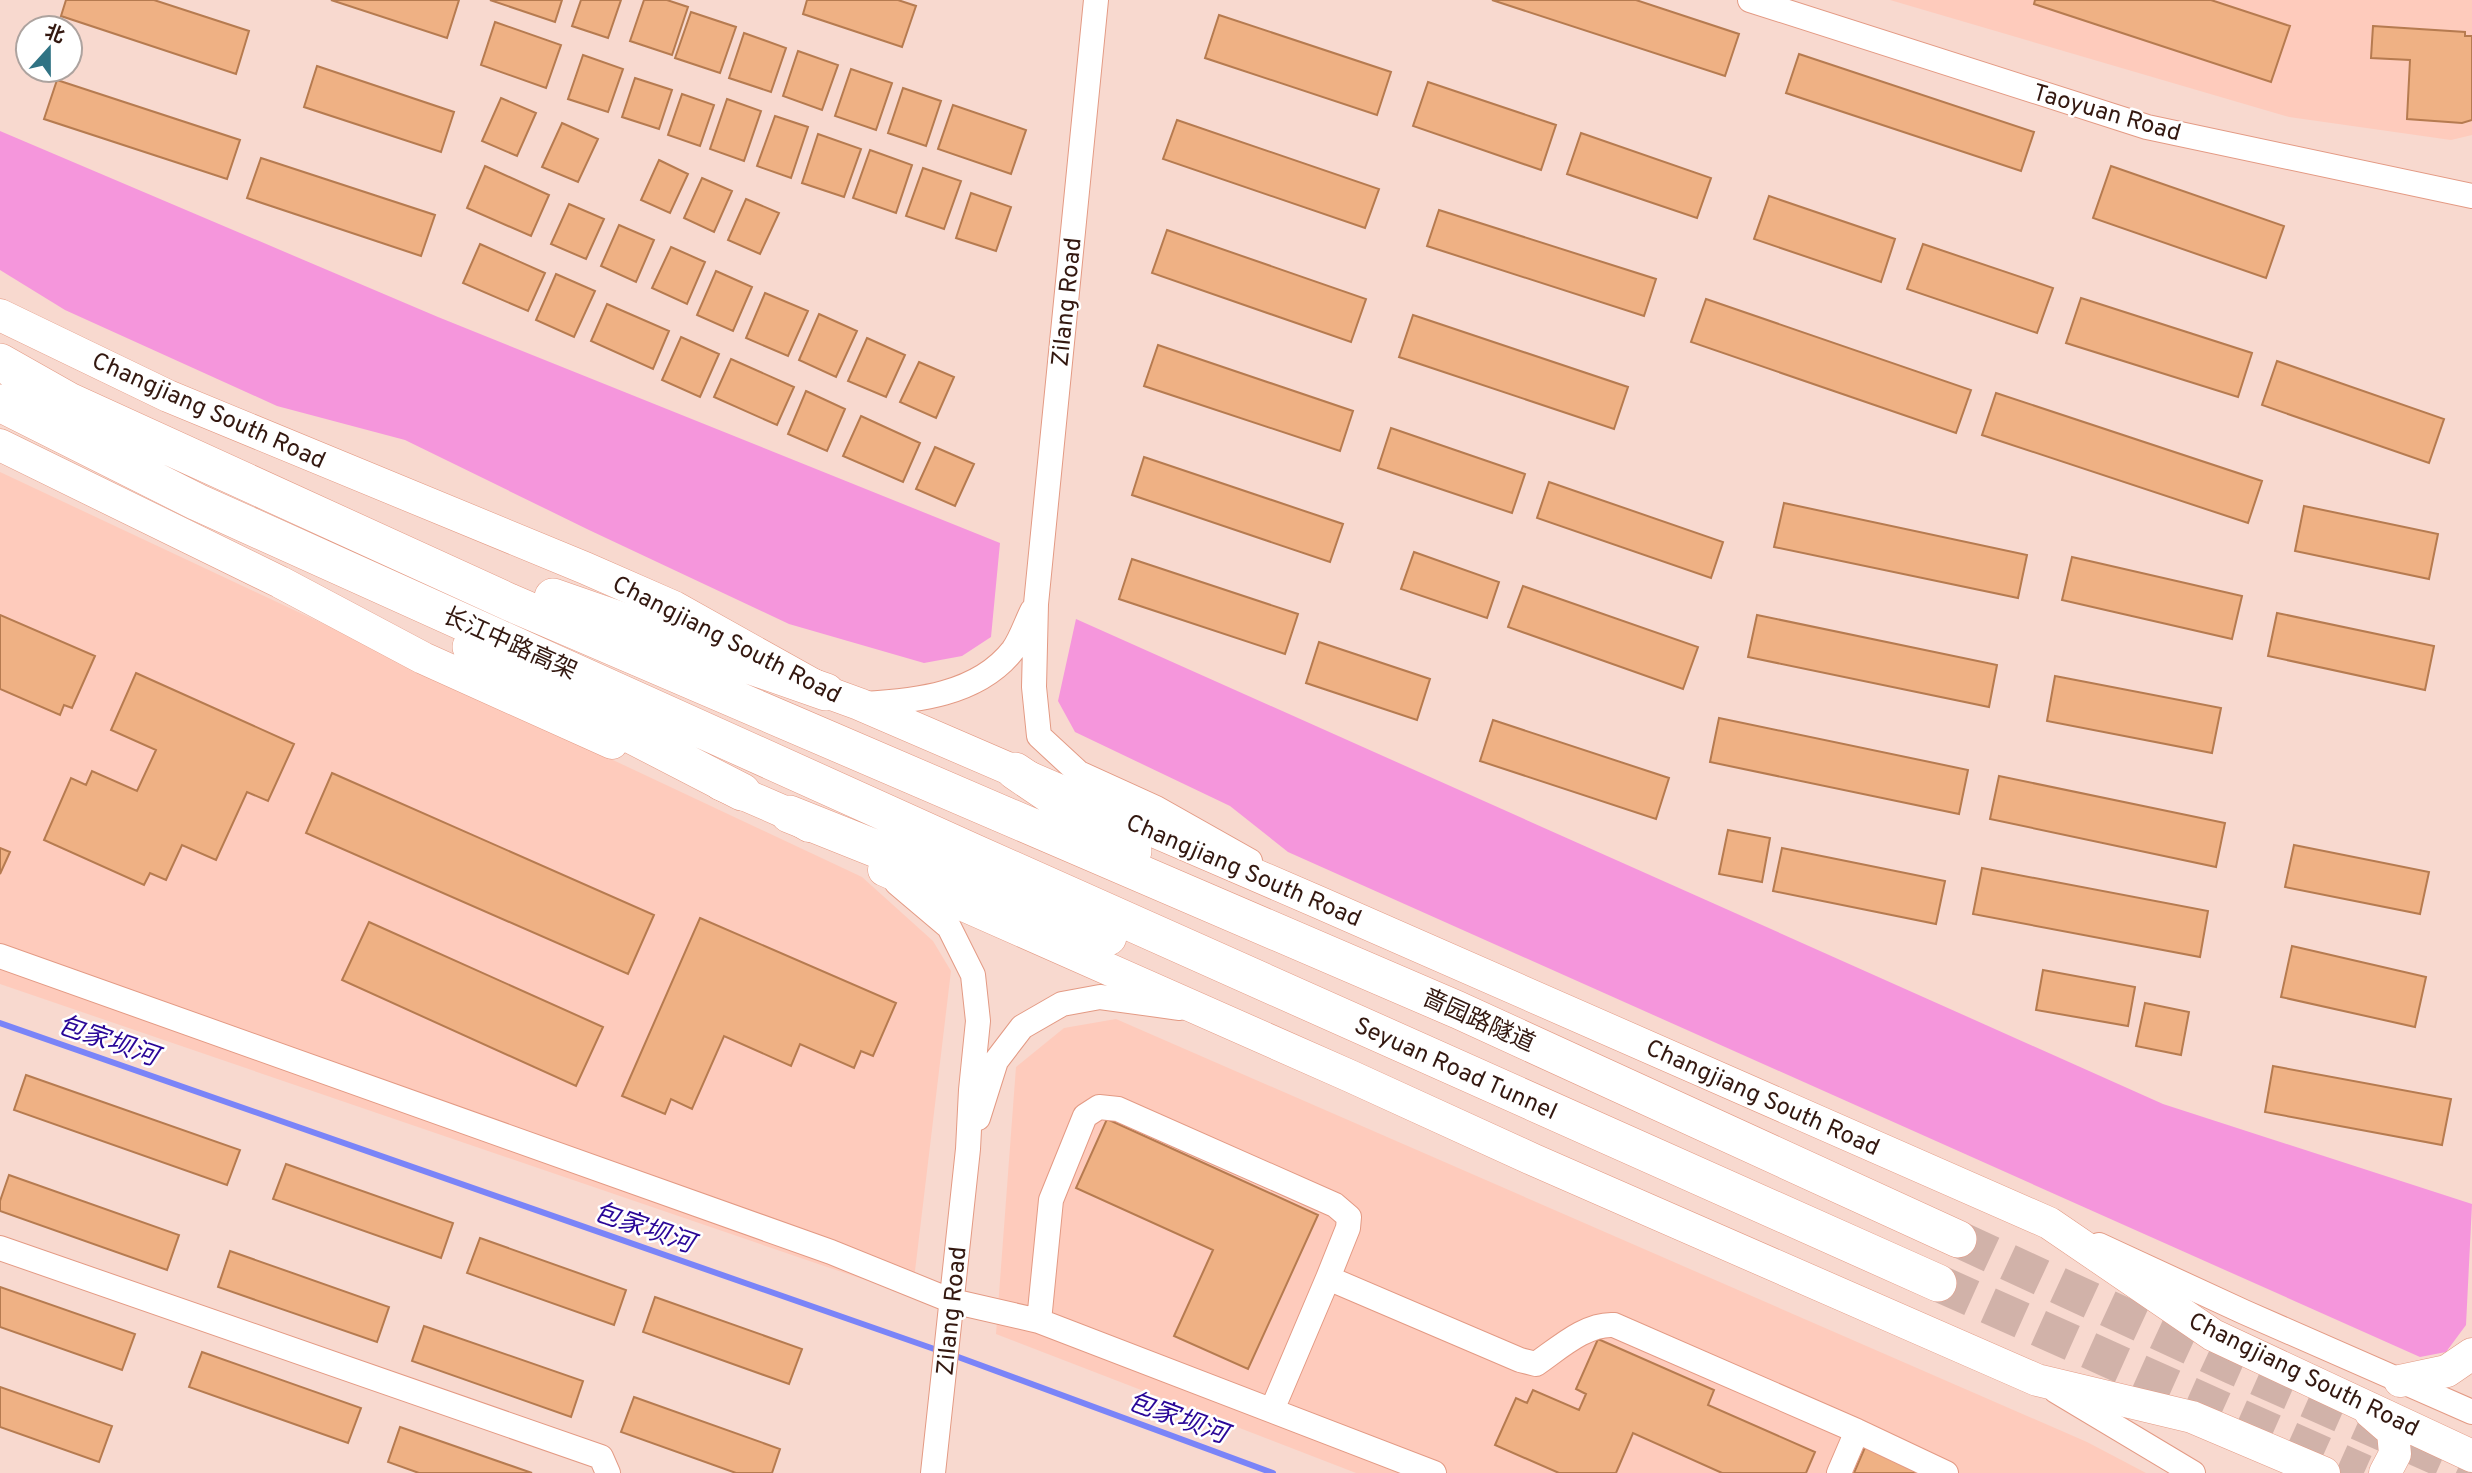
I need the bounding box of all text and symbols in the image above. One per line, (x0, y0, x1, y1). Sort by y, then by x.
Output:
north arrow (14, 14, 84, 84)
text: 北 (41, 20, 68, 50)
street label: Taoyuan Road (2029, 78, 2184, 149)
street label: Zilang Road (1046, 236, 1090, 368)
street label: Changjiang South Road (87, 347, 330, 477)
street label: Changjiang South Road (607, 570, 845, 711)
street label: 长江中路高架 (437, 602, 581, 688)
street label: Changjiang South Road (1121, 809, 1365, 935)
street label: 啬园路隧道 (1417, 984, 1539, 1060)
water label: 包家坝河 (53, 1010, 166, 1077)
street label: Seyuan Road Tunnel (1349, 1012, 1561, 1128)
street label: Changjiang South Road (1641, 1034, 1884, 1164)
water label: 包家坝河 (589, 1197, 702, 1264)
street label: Zilang Road (931, 1245, 975, 1377)
street label: Changjiang South Road (2183, 1307, 2423, 1445)
water label: 包家坝河 (1123, 1386, 1236, 1454)

